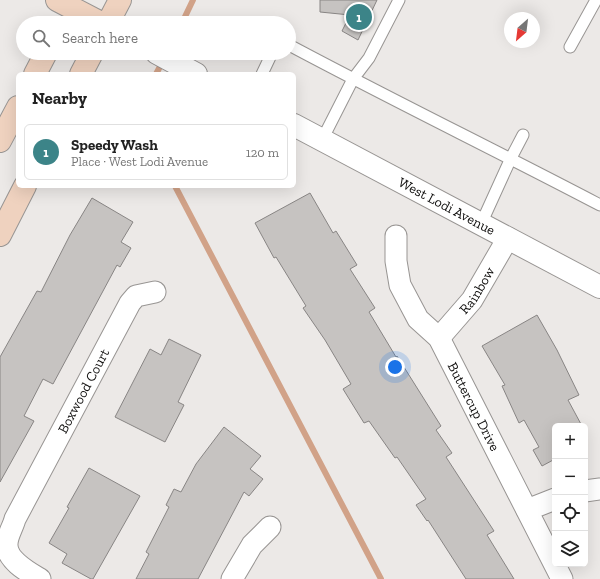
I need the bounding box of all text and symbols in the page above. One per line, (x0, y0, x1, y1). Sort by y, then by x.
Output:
pin: 1 (346, 2, 372, 32)
north arrow (504, 12, 540, 48)
search box (16, 16, 296, 60)
icon: search (30, 27, 52, 49)
text: Search here (62, 29, 138, 47)
text: Nearby (32, 88, 87, 108)
text: Speedy Wash (71, 136, 158, 154)
text: 1 (43, 145, 49, 160)
text: 120 m (246, 145, 279, 160)
text: Place · West Lodi Avenue (71, 154, 208, 169)
street label: West Lodi Avenue (395, 174, 498, 239)
street label: Rainbow (456, 264, 498, 318)
street label: Boxwood Court (54, 345, 114, 436)
your location (385, 357, 405, 377)
street label: Buttercup Drive (444, 359, 503, 454)
map controls (552, 423, 588, 567)
button: + (552, 423, 588, 459)
button: − (552, 459, 588, 495)
button: locate (552, 495, 588, 531)
button: layers (552, 531, 588, 567)

